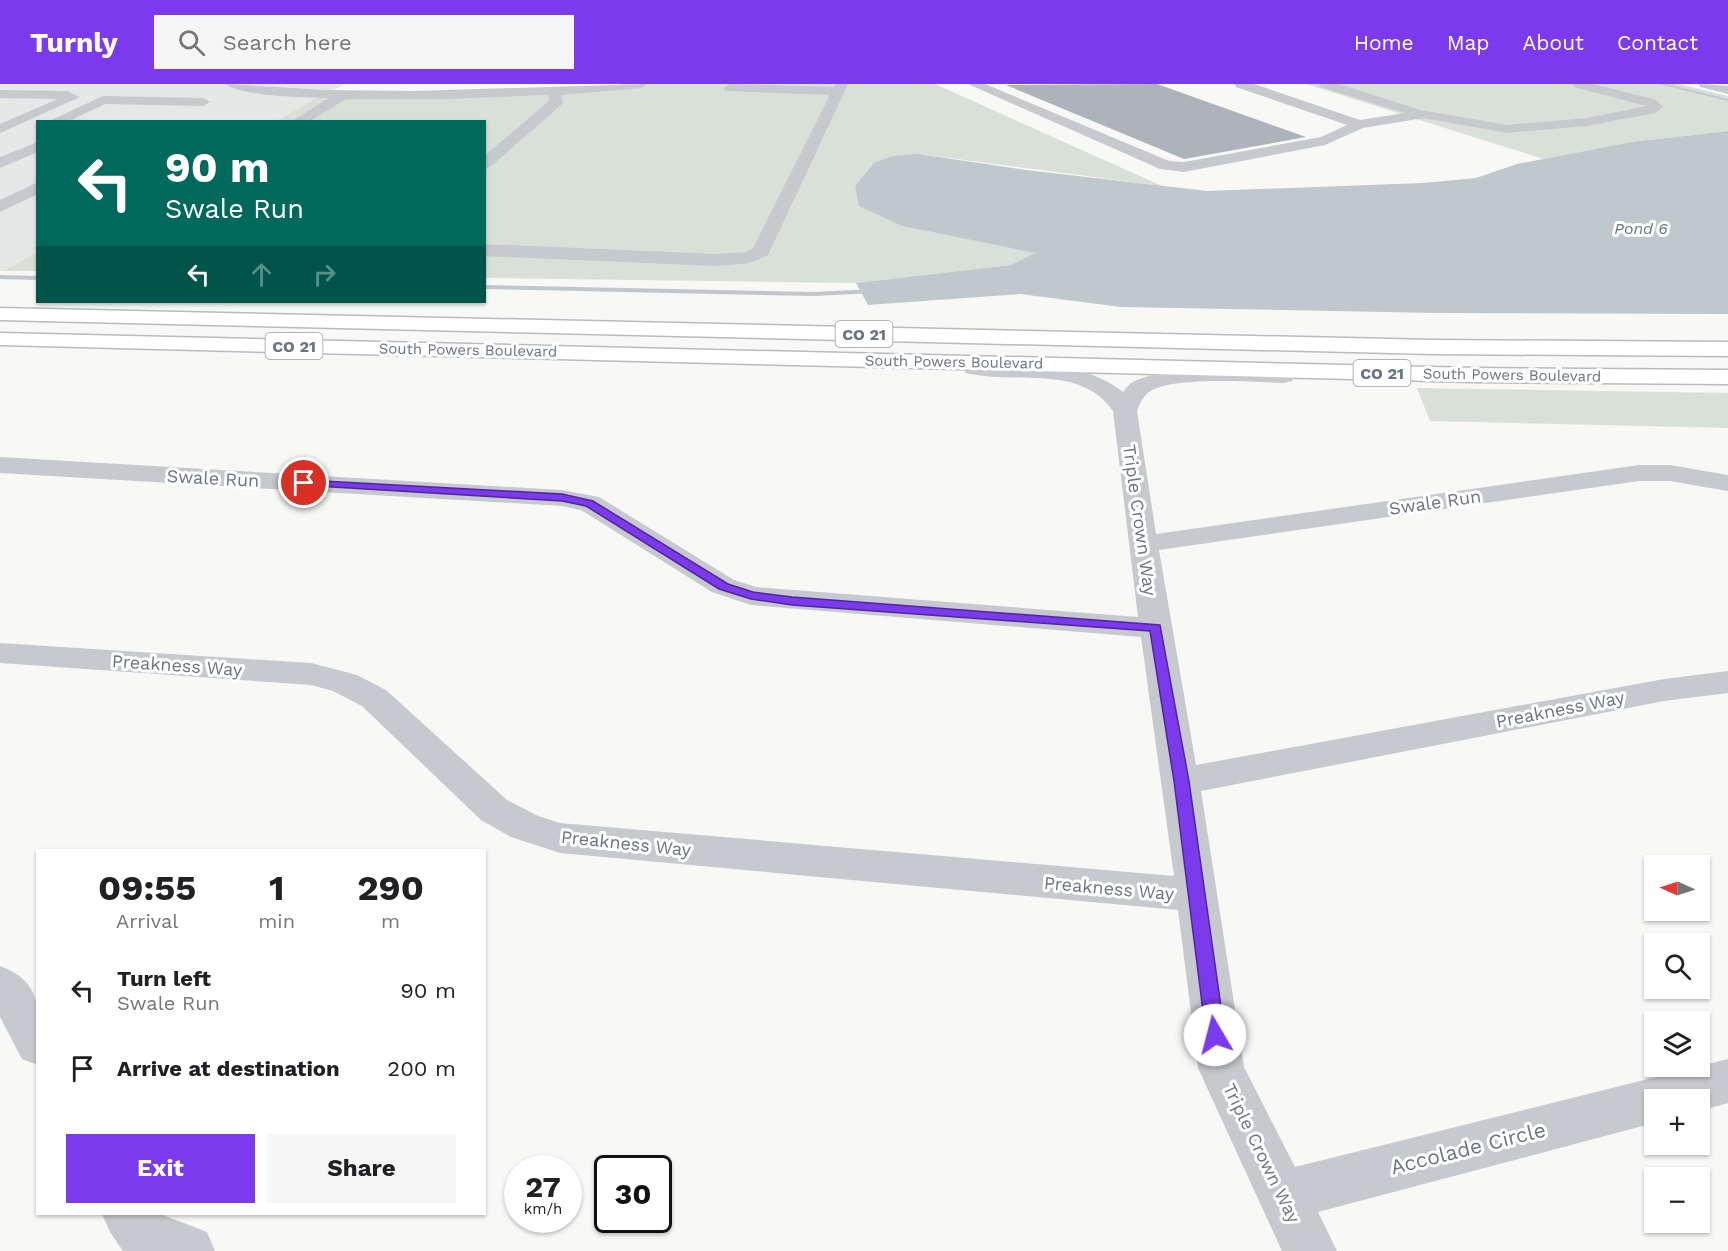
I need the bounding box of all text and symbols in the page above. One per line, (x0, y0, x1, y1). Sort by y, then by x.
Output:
search box (154, 15, 574, 69)
text: Turnly (30, 26, 118, 59)
icon: search (175, 26, 208, 59)
text: Search here (223, 30, 352, 55)
text: Home (1354, 30, 1414, 55)
text: Map (1447, 30, 1490, 55)
text: About (1523, 30, 1584, 55)
text: Contact (1617, 30, 1698, 55)
text: 90 m (165, 143, 269, 192)
icon: left (66, 144, 144, 222)
text: Swale Run (165, 193, 304, 225)
water label: Pond 6 (1614, 219, 1668, 238)
icon: left (182, 258, 215, 291)
icon: ahead (245, 258, 278, 291)
icon: right (308, 258, 341, 291)
road number: CO 21 (836, 321, 892, 347)
road number: CO 21 (266, 333, 322, 359)
street label: South Powers Boulevard (379, 339, 557, 361)
street label: South Powers Boulevard (865, 351, 1043, 373)
road number: CO 21 (1354, 360, 1410, 386)
street label: South Powers Boulevard (1423, 364, 1601, 386)
street label: Triple Crown Way (1119, 443, 1161, 598)
pin (278, 457, 329, 508)
street label: Swale Run (166, 465, 260, 491)
icon: arrive (287, 466, 320, 499)
street label: Swale Run (1388, 485, 1482, 519)
street label: Preakness Way (111, 650, 244, 680)
street label: Preakness Way (1494, 686, 1627, 732)
street label: Preakness Way (560, 826, 693, 860)
north arrow (1644, 855, 1710, 921)
map controls (1644, 855, 1710, 1233)
text: 09:55 (98, 867, 196, 909)
text: 1 (269, 867, 284, 909)
text: 290 (357, 867, 424, 909)
street label: Preakness Way (1043, 872, 1176, 904)
text: Arrival (116, 909, 178, 933)
text: min (258, 909, 295, 933)
text: m (381, 909, 400, 933)
button: search (1644, 933, 1710, 999)
text: Turn left (117, 966, 211, 991)
icon: left (66, 974, 99, 1007)
text: 90 m (400, 978, 456, 1003)
text: Swale Run (117, 991, 220, 1015)
position arrow (1183, 1003, 1247, 1067)
button: layers (1644, 1011, 1710, 1077)
icon: arrive (66, 1052, 99, 1085)
text: Arrive at destination (117, 1056, 340, 1081)
text: 200 m (387, 1056, 456, 1081)
street label: Triple Crown Way (1219, 1080, 1305, 1227)
button: + (1644, 1089, 1710, 1155)
street label: Accolade Circle (1388, 1117, 1548, 1179)
button: Exit (66, 1134, 255, 1203)
button: Share (267, 1134, 456, 1203)
speed limit sign: 30 (594, 1155, 672, 1233)
button: − (1644, 1167, 1710, 1233)
text: 27 (525, 1169, 561, 1204)
text: km/h (524, 1200, 562, 1218)

